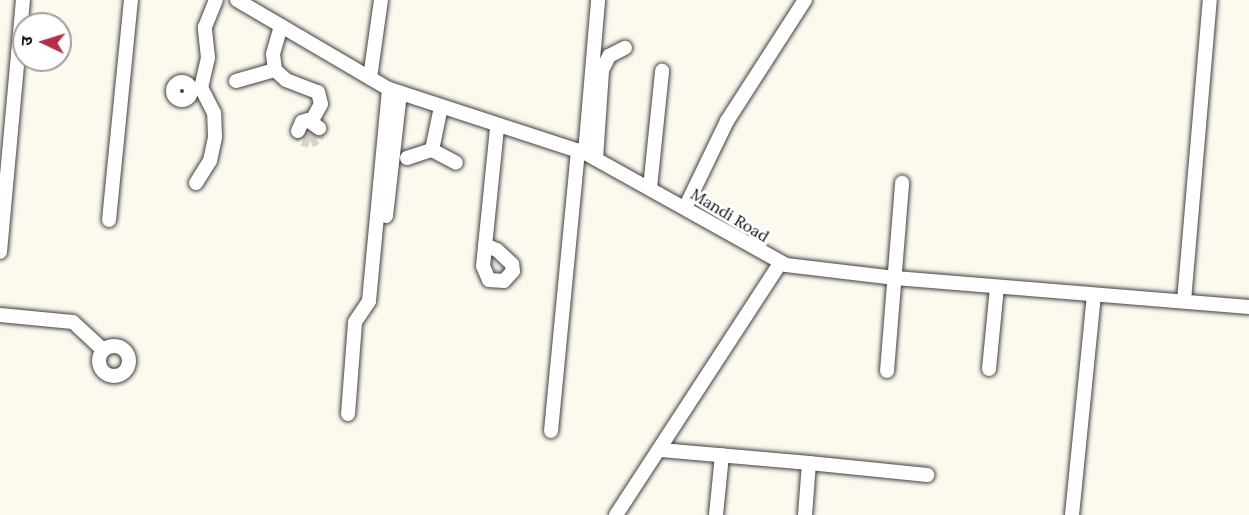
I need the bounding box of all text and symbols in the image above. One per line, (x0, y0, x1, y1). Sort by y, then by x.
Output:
north arrow (12, 12, 72, 72)
text: उ (16, 36, 36, 46)
street label: Mandi Road (687, 184, 773, 246)

